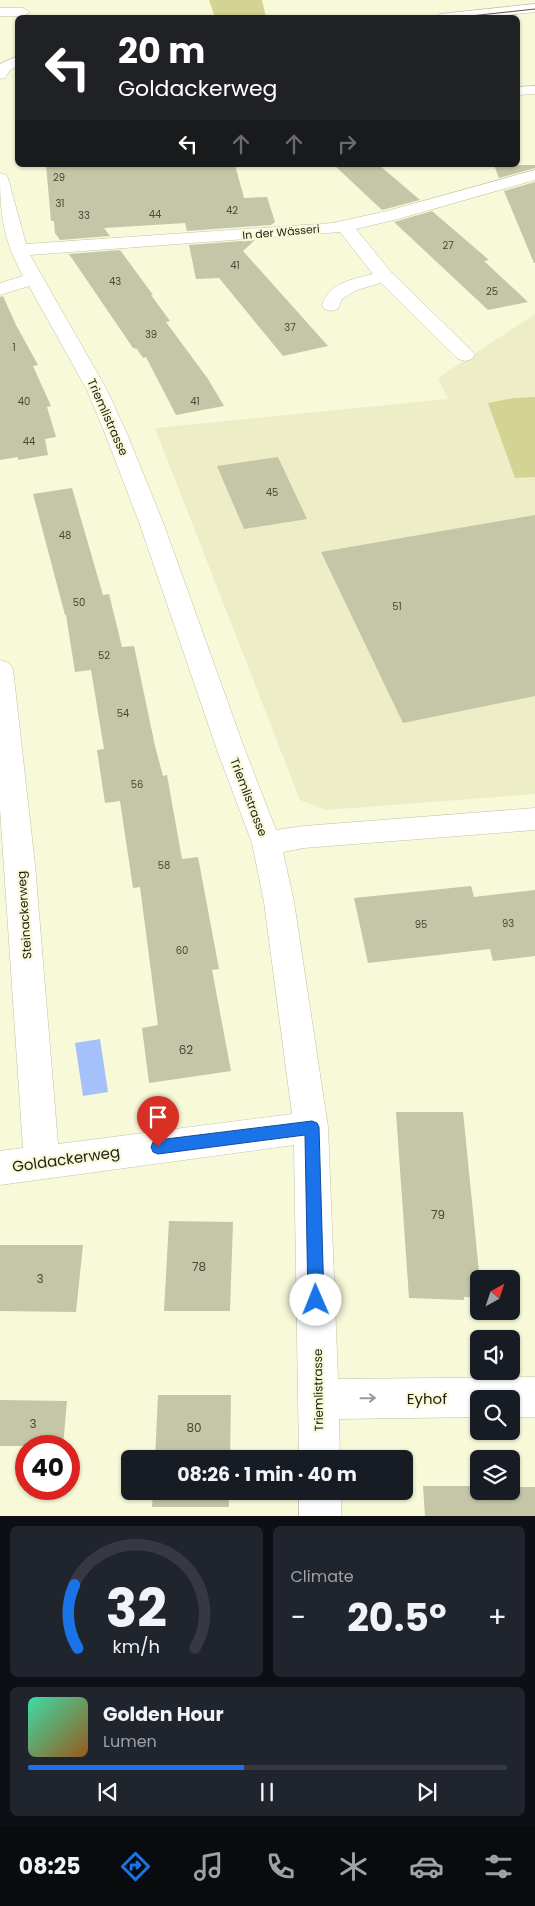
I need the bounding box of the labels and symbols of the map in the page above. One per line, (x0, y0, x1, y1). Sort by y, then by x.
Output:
house number: 29 (53, 170, 65, 185)
house number: 31 (55, 196, 65, 211)
house number: 42 (226, 203, 238, 218)
house number: 44 (149, 207, 161, 222)
house number: 33 (78, 208, 90, 223)
street label: In der Wässeri (242, 221, 320, 243)
house number: 27 (442, 238, 454, 253)
house number: 41 (230, 258, 240, 273)
house number: 43 (109, 274, 121, 289)
house number: 25 (486, 284, 498, 299)
house number: 37 (284, 320, 296, 335)
house number: 39 (145, 327, 157, 342)
house number: 1 (12, 340, 16, 355)
street label: Triemlistrasse (83, 376, 133, 458)
house number: 40 (18, 394, 30, 409)
house number: 41 (190, 394, 200, 409)
house number: 44 (23, 434, 35, 449)
house number: 45 (266, 485, 278, 500)
house number: 48 (59, 528, 71, 543)
house number: 50 (73, 595, 85, 610)
house number: 51 (392, 599, 402, 614)
house number: 52 (98, 648, 110, 663)
house number: 54 (117, 706, 129, 721)
street label: Triemlistrasse (226, 755, 272, 839)
house number: 56 (131, 777, 143, 792)
house number: 58 (158, 858, 170, 873)
street label: Steinackerweg (12, 870, 36, 960)
house number: 93 (502, 916, 514, 931)
house number: 95 (415, 917, 427, 932)
house number: 60 (176, 943, 188, 958)
house number: 62 (179, 1041, 193, 1058)
pin (137, 1096, 179, 1147)
street label: Goldackerweg (11, 1141, 121, 1177)
house number: 79 (431, 1206, 445, 1223)
house number: 78 (192, 1258, 206, 1275)
house number: 3 (36, 1270, 44, 1287)
north arrow (470, 1270, 520, 1320)
position arrow (289, 1273, 341, 1325)
street label: Triemlistrasse (309, 1348, 327, 1432)
street label: Eyhof (407, 1388, 447, 1409)
one-way arrow (360, 1393, 376, 1403)
house number: 3 (29, 1415, 37, 1432)
house number: 80 (186, 1419, 202, 1436)
speed limit sign: 40 (15, 1435, 80, 1500)

